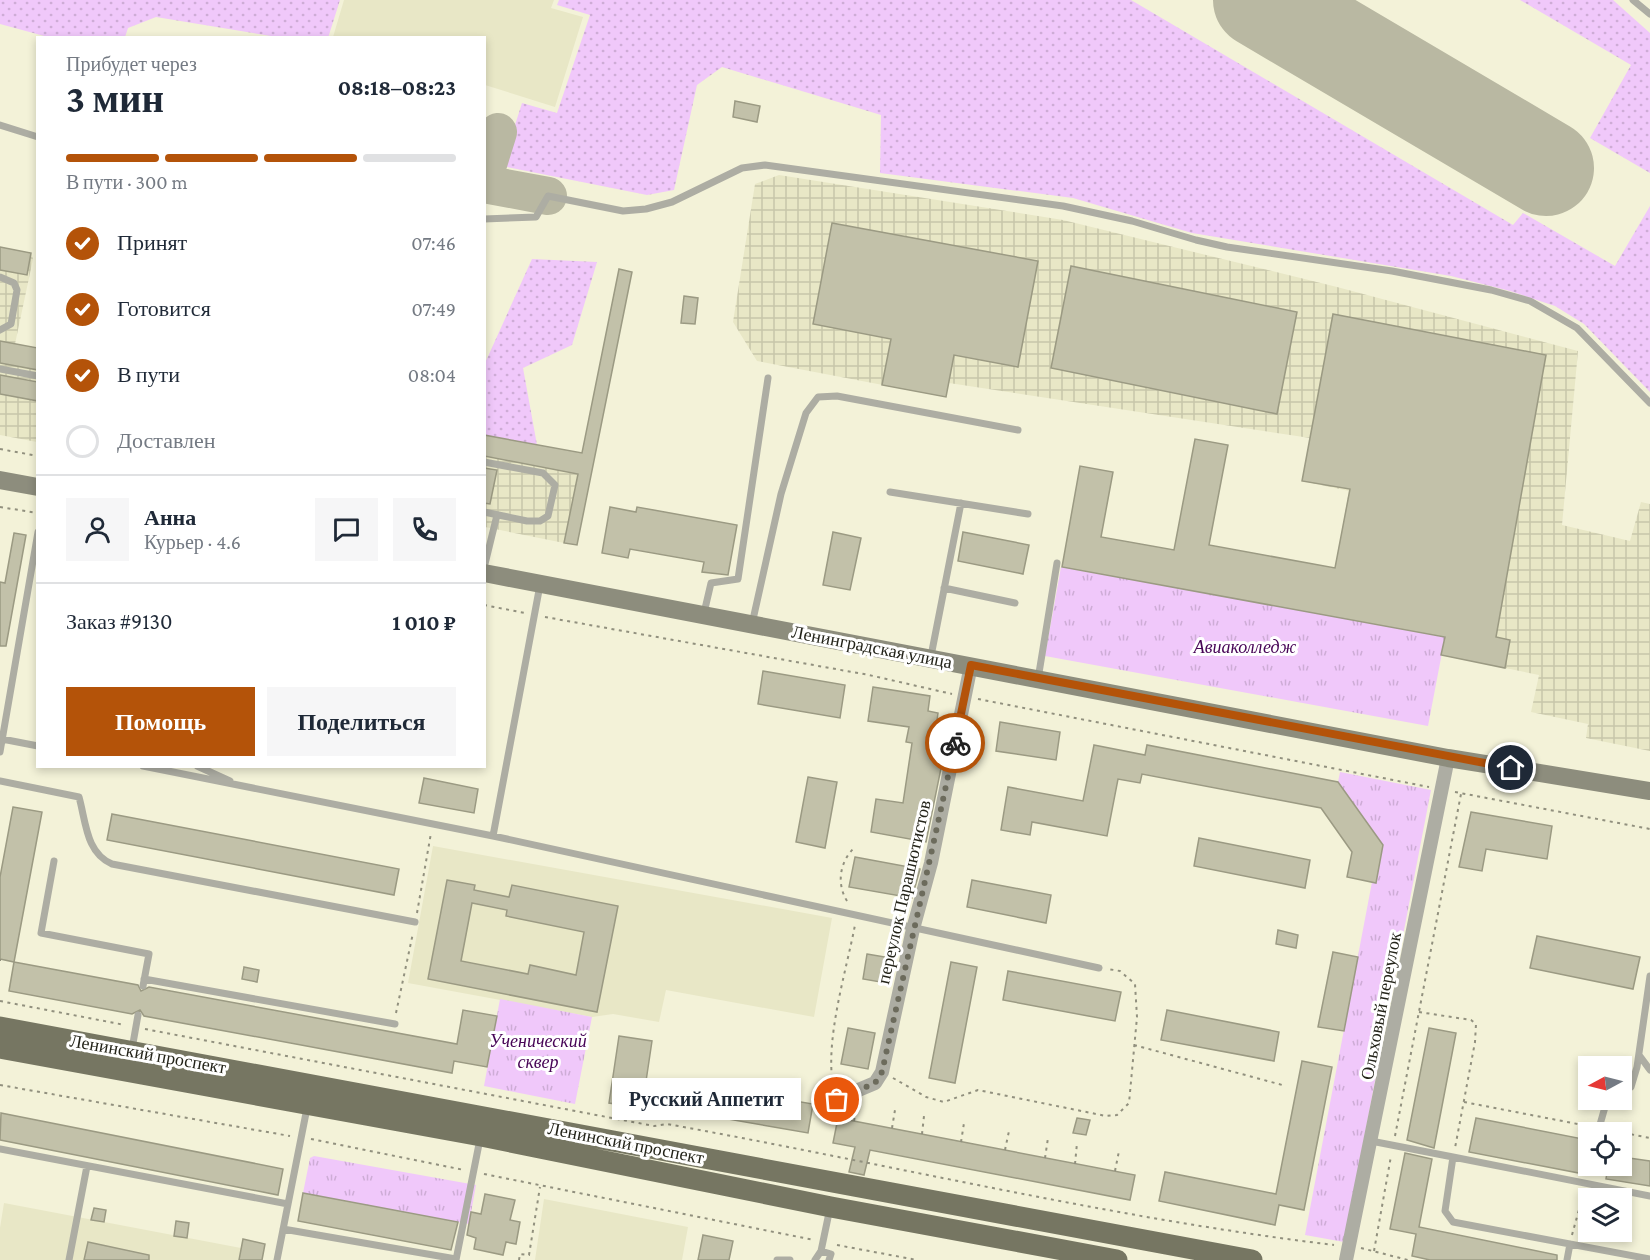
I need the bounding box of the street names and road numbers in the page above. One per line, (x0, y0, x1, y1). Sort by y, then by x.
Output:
street label: Ленинградская улица (790, 622, 954, 672)
street label: переулок Парашютистов (873, 798, 935, 986)
street label: Ольховый переулок (1357, 930, 1405, 1082)
street label: Ленинский проспект (68, 1030, 228, 1078)
street label: Ленинский проспект (546, 1118, 706, 1168)

